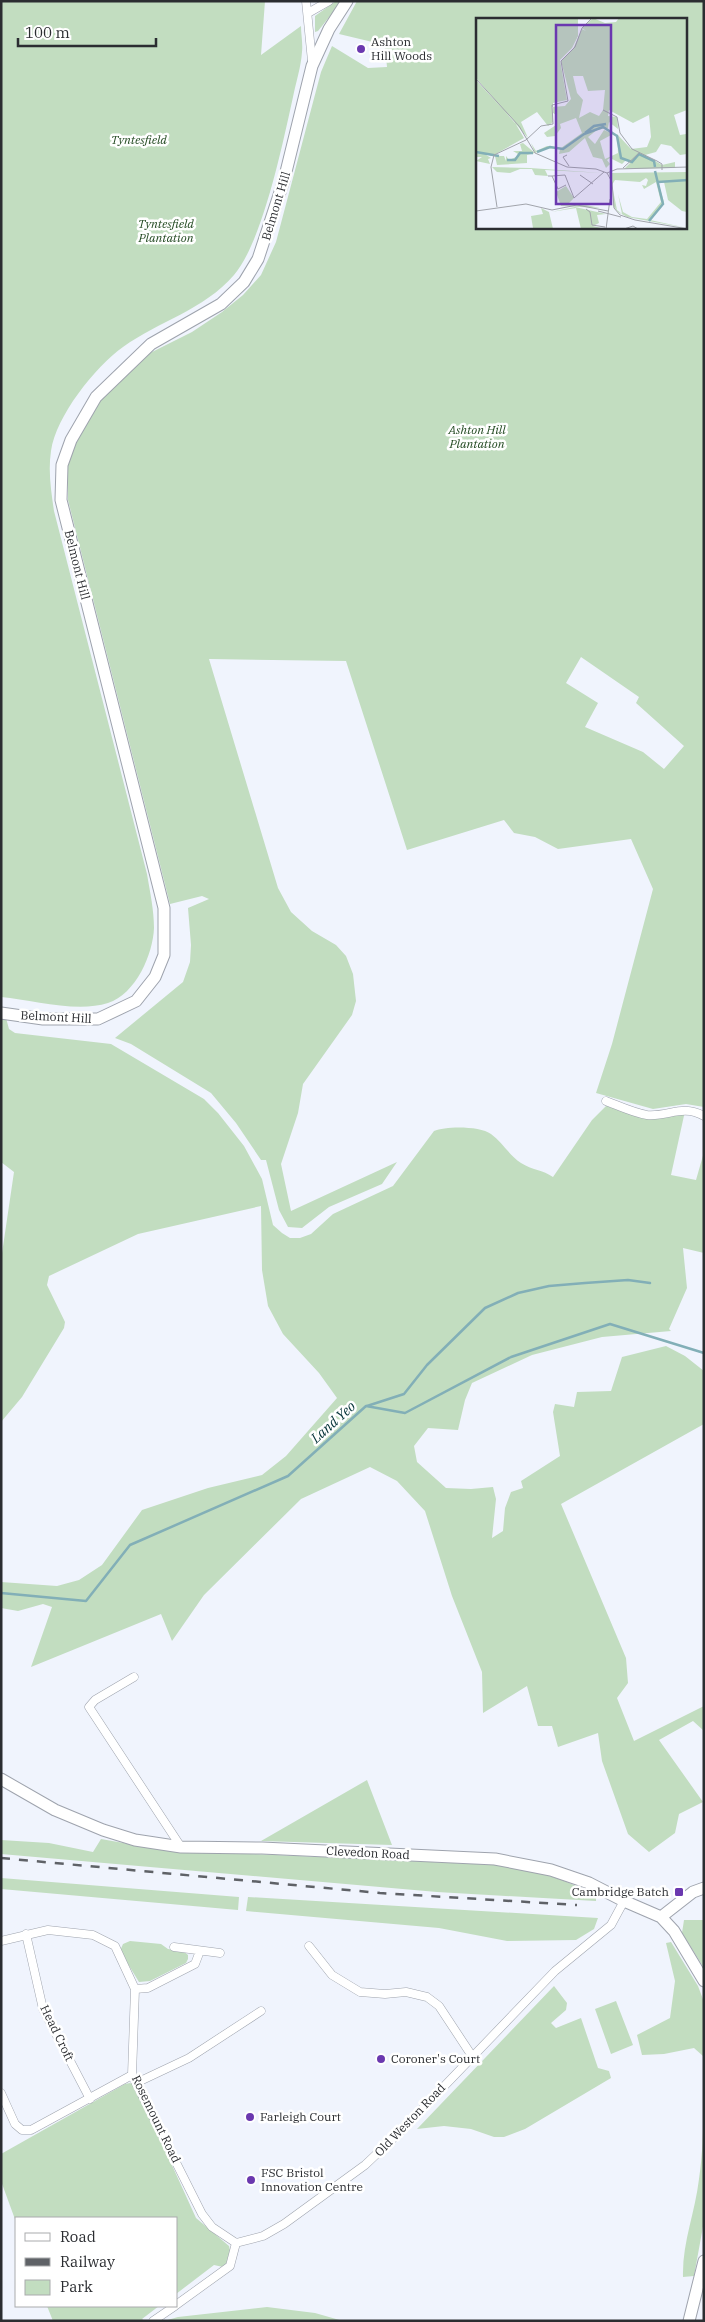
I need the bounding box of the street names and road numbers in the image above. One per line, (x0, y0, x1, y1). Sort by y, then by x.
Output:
street label: Belmont Hill (258, 169, 293, 242)
street label: Belmont Hill (62, 528, 93, 602)
street label: Belmont Hill (20, 1007, 92, 1026)
street label: Clevedon Road (326, 1843, 410, 1862)
street label: Head Croft (37, 2002, 77, 2063)
street label: Rosemount Road (129, 2072, 184, 2165)
street label: Old Weston Road (371, 2080, 448, 2159)

